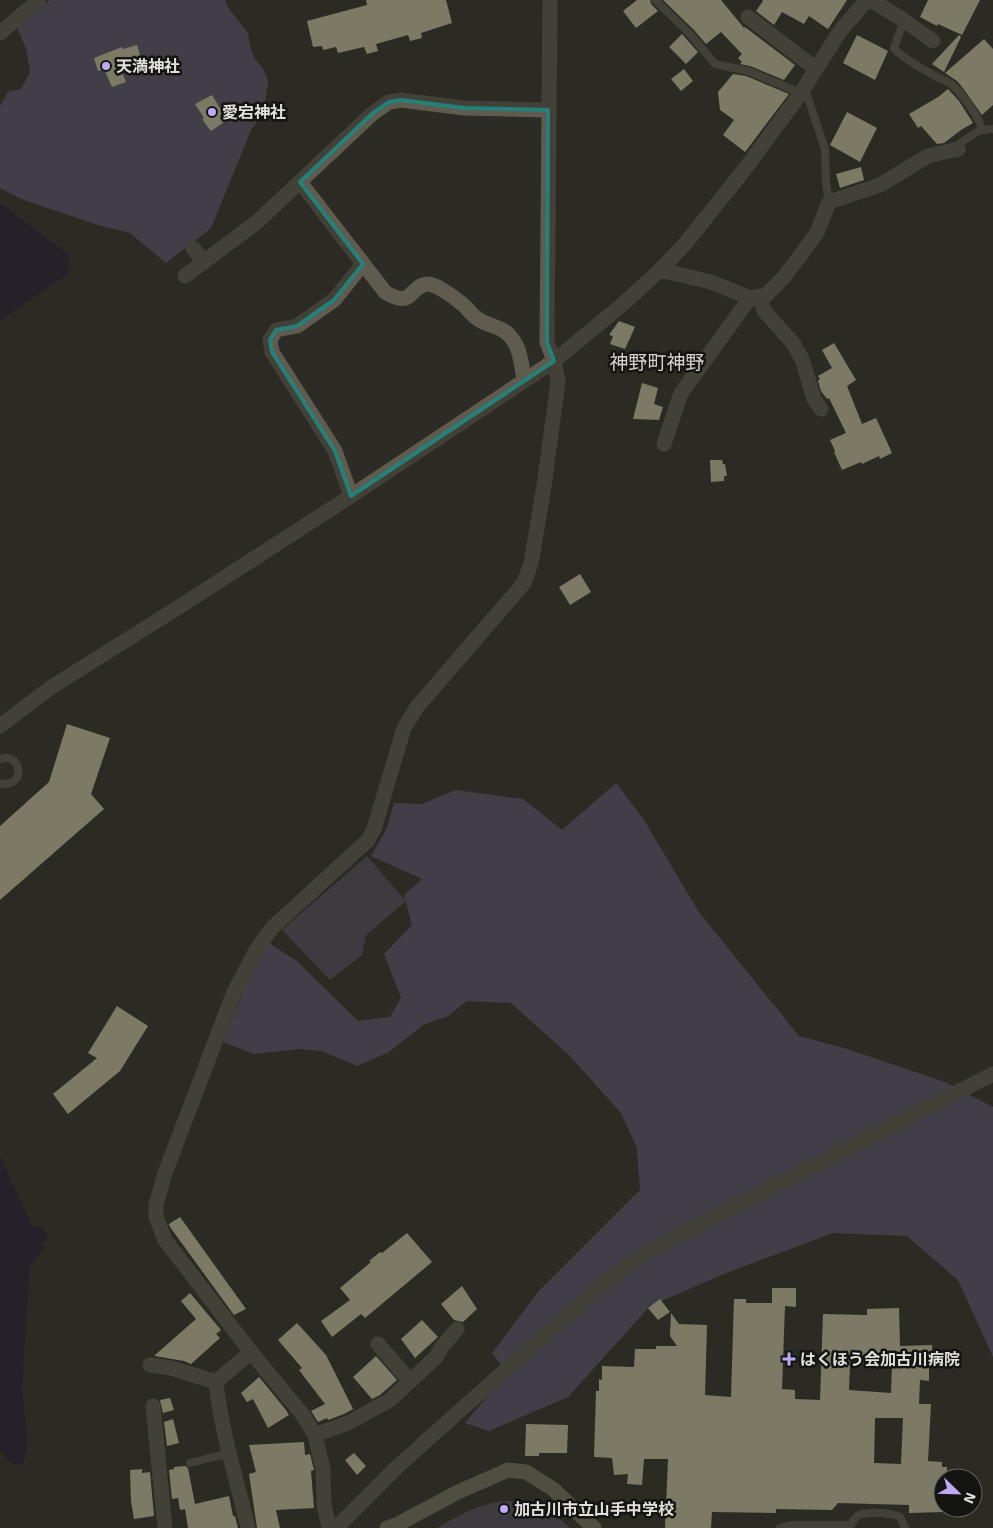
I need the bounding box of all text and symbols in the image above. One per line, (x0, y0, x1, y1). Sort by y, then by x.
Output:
place label: 天満神社 (116, 56, 180, 75)
marker: 天満神社 (100, 60, 112, 72)
place label: 愛宕神社 (222, 102, 286, 121)
marker: 愛宕神社 (206, 106, 218, 118)
district label: 神野町神野 (609, 350, 705, 373)
place label: はくほう会加古川病院 (800, 1349, 960, 1368)
marker: はくほう会加古川病院 (782, 1352, 796, 1366)
north arrow (933, 1468, 983, 1518)
text: N (961, 1490, 980, 1506)
place label: 加古川市立山手中学校 (514, 1499, 674, 1518)
marker: 加古川市立山手中学校 (498, 1503, 510, 1515)

